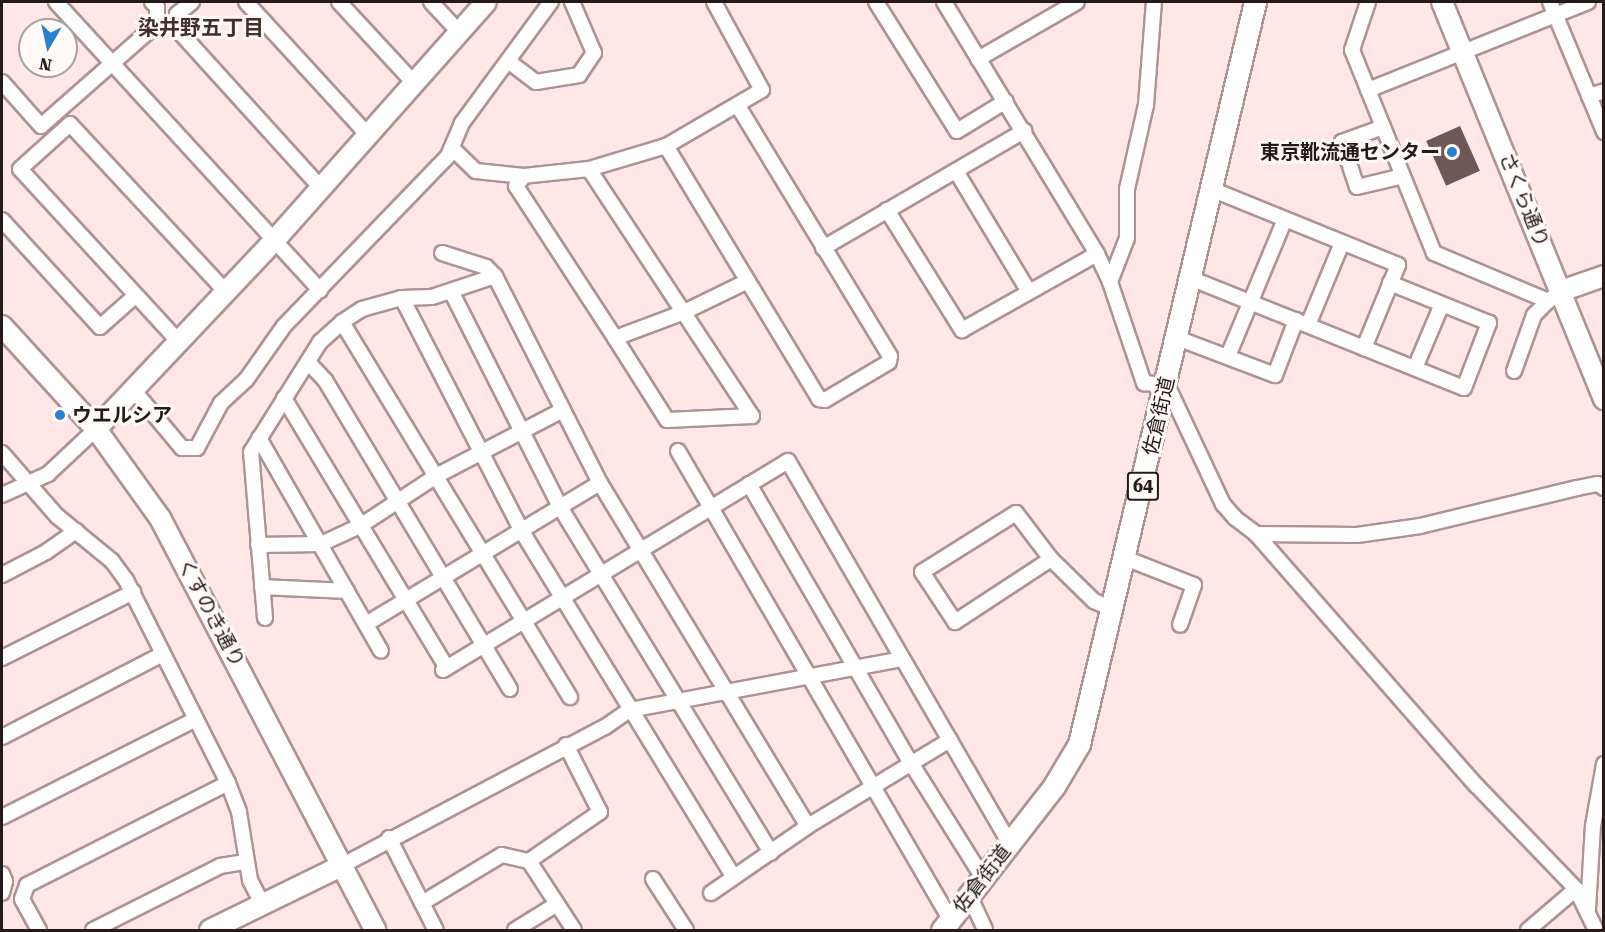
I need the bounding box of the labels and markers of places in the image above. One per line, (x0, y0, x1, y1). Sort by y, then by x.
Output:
place label: 東京靴流通センター (1260, 140, 1440, 164)
marker: 東京靴流通センター (1445, 145, 1459, 159)
place label: ウエルシア (72, 403, 172, 427)
marker: ウエルシア (53, 408, 67, 422)

